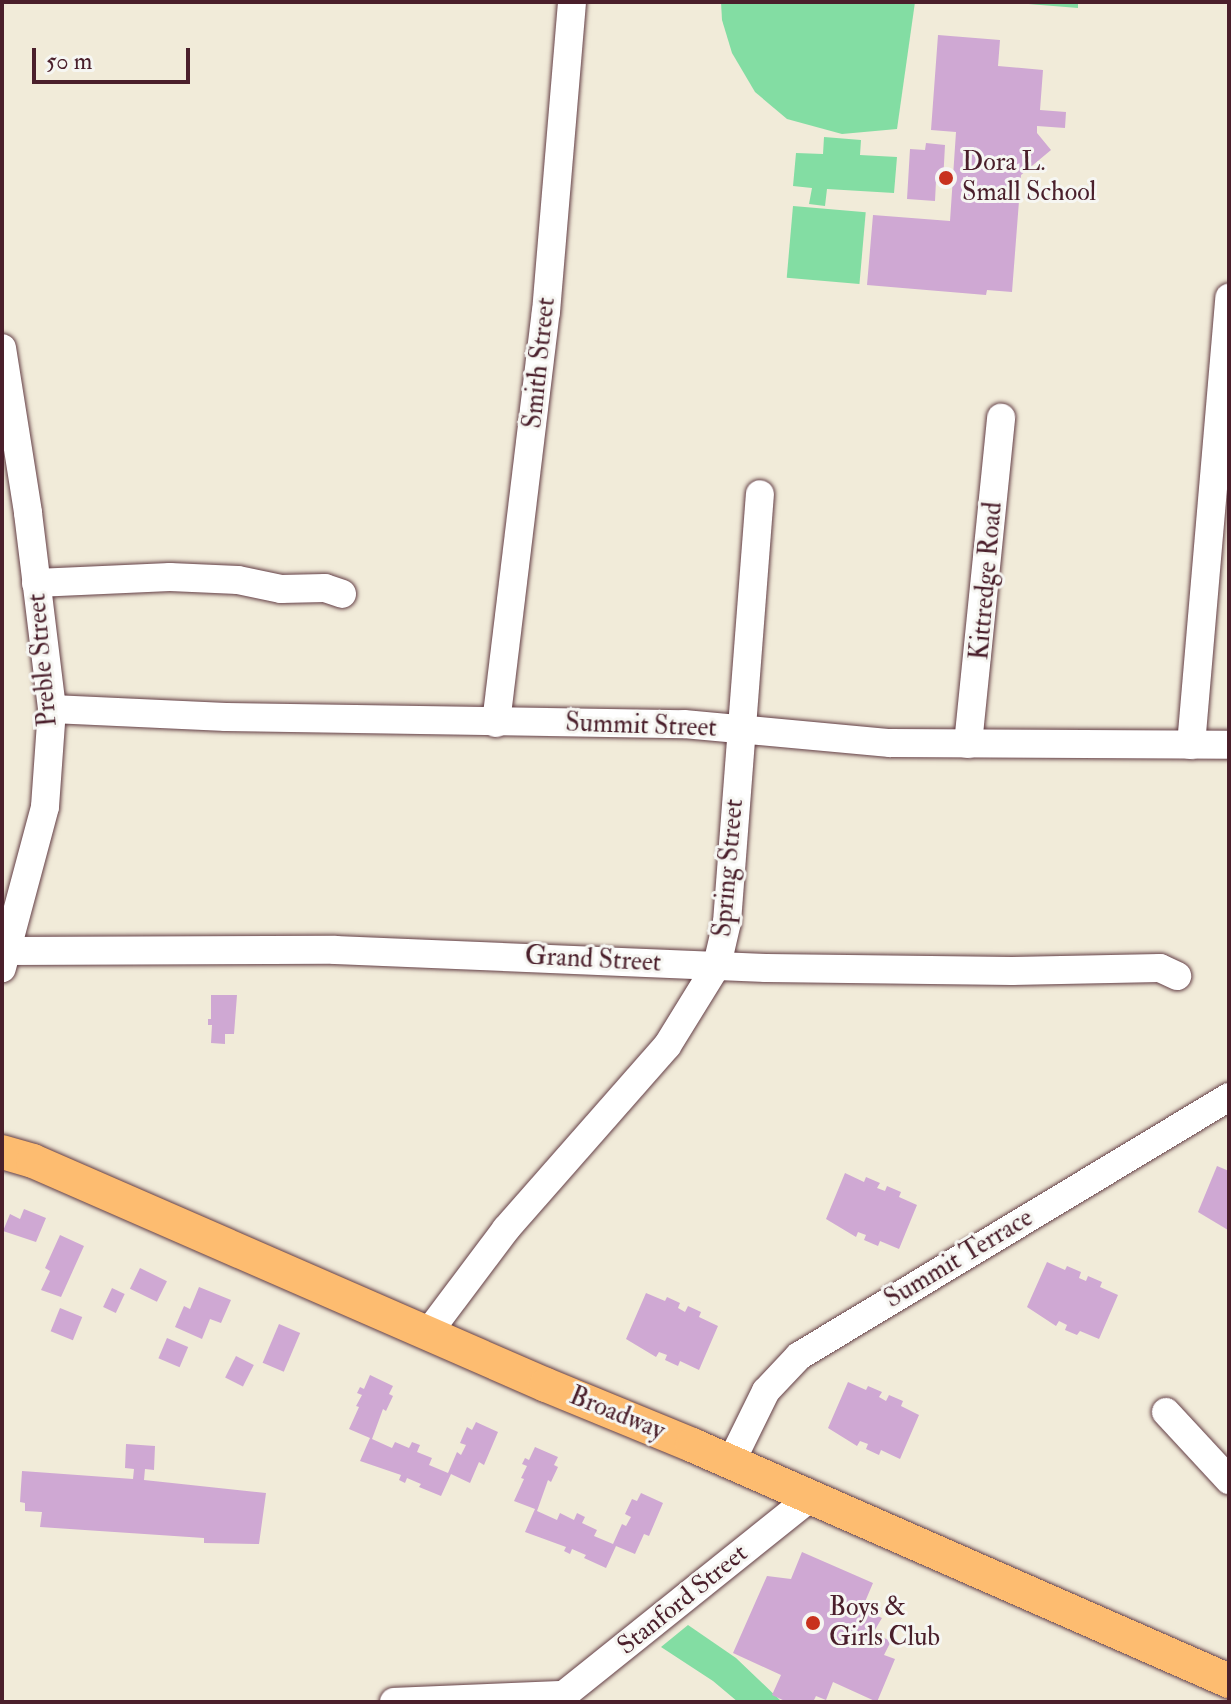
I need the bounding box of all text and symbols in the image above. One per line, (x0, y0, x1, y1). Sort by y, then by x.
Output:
scale bar (36, 32, 194, 82)
text: 50 m (46, 46, 92, 77)
place label: Dora L. Small School (962, 147, 1096, 208)
marker: Dora L. Small School (937, 169, 955, 187)
street label: Smith Street (518, 296, 562, 430)
street label: Kittredge Road (965, 501, 1009, 661)
street label: Preble Street (22, 592, 64, 728)
street label: Summit Street (565, 708, 717, 744)
street label: Spring Street (707, 798, 751, 938)
street label: Grand Street (524, 941, 662, 979)
street label: Summit Terrace (879, 1203, 1039, 1315)
street label: Broadway (565, 1381, 669, 1447)
street label: Stanford Street (612, 1538, 754, 1662)
place label: Boys & Girls Club (829, 1592, 940, 1654)
marker: Boys & Girls Club (804, 1614, 822, 1632)

